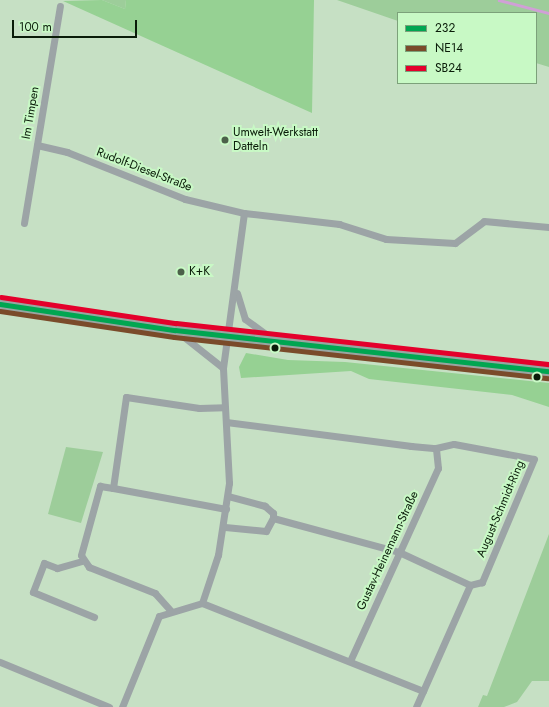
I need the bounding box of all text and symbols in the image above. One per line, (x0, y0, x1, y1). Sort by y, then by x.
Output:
scale bar (14, 12, 139, 38)
legend (397, 12, 537, 84)
text: 100 m (19, 18, 52, 36)
text: 232 (435, 19, 455, 37)
text: NE14 (435, 39, 463, 57)
text: SB24 (435, 59, 462, 77)
street label: Im Timpen (19, 86, 43, 140)
place label: Umwelt-Werkstatt Datteln (233, 126, 318, 154)
marker: Umwelt-Werkstatt Datteln (220, 135, 230, 145)
street label: Rudolf-Diesel-Straße (94, 145, 194, 195)
place label: K+K (189, 265, 210, 279)
marker: K+K (176, 267, 186, 277)
unlabelled marker (270, 343, 280, 353)
unlabelled marker (532, 372, 542, 382)
street label: August-Schmidt-Ring (474, 458, 528, 560)
street label: Gustav-Heinemann-Straße (354, 489, 422, 613)

